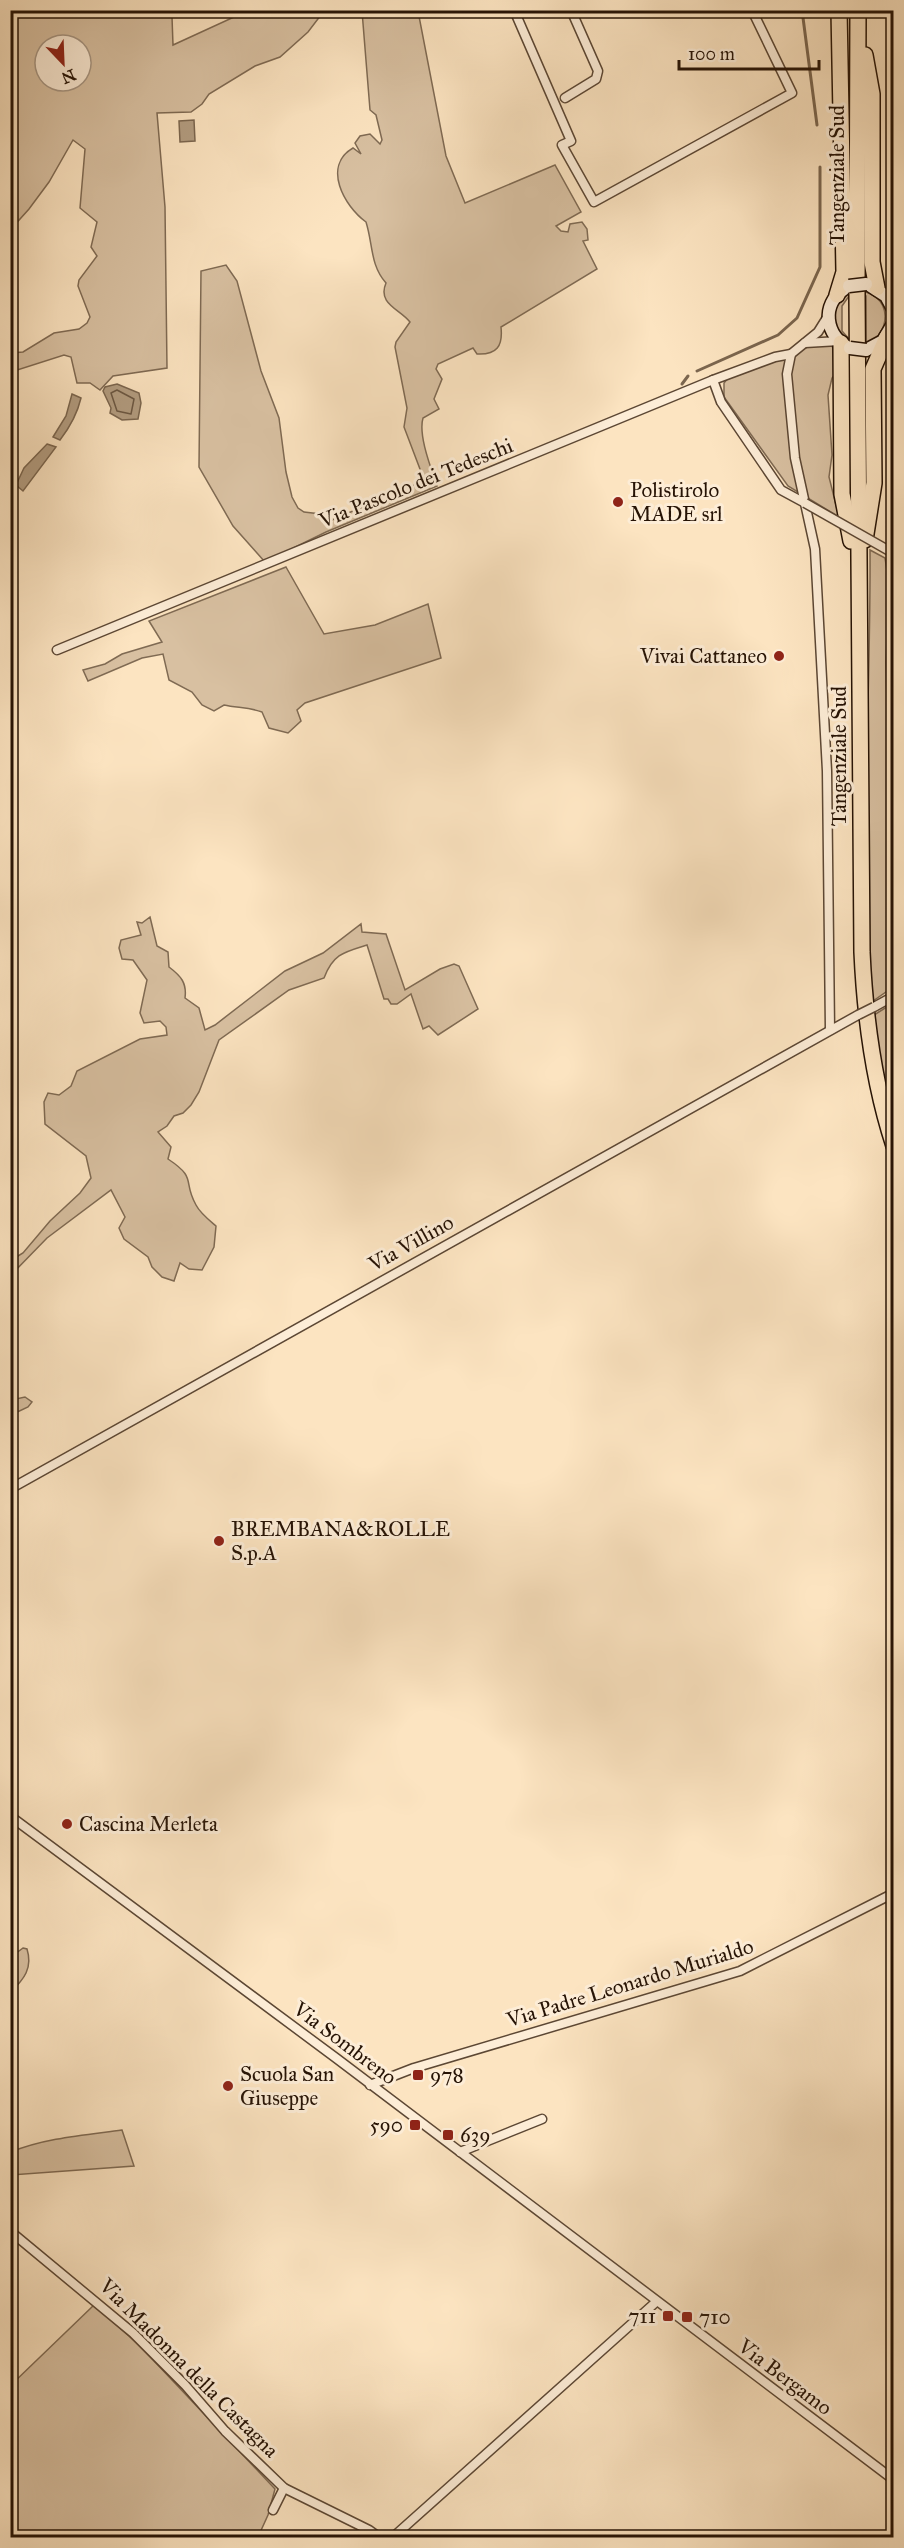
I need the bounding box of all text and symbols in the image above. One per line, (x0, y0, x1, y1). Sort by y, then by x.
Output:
north arrow (33, 33, 93, 93)
scale bar (679, 33, 818, 71)
text: 100 m (688, 43, 735, 65)
text: N (58, 65, 79, 88)
street label: Tangenziale Sud (824, 104, 850, 245)
street label: Via Pascolo dei Tedeschi (314, 432, 517, 534)
place label: Polistirolo MADE srl (630, 477, 723, 527)
marker: Polistirolo MADE srl (611, 495, 625, 509)
place label: Vivai Cattaneo (639, 643, 767, 669)
marker: Vivai Cattaneo (772, 649, 786, 663)
street label: Tangenziale Sud (826, 685, 852, 826)
street label: Via Villino (363, 1209, 458, 1277)
place label: BREMBANA&ROLLE S.p.A (231, 1516, 450, 1566)
marker: BREMBANA&ROLLE S.p.A (212, 1534, 226, 1548)
place label: Cascina Merleta (79, 1811, 218, 1837)
marker: Cascina Merleta (60, 1817, 74, 1831)
street label: Via Padre Leonardo Murialdo (503, 1933, 757, 2033)
street label: Via Sombreno (287, 1995, 402, 2090)
place label: Scuola San Giuseppe (240, 2061, 334, 2111)
place label: 978 (430, 2062, 464, 2088)
marker: 978 (411, 2068, 425, 2082)
marker: Scuola San Giuseppe (221, 2079, 235, 2093)
place label: 590 (370, 2112, 403, 2138)
marker: 590 (408, 2118, 422, 2132)
place label: 639 (460, 2122, 490, 2148)
marker: 639 (441, 2128, 455, 2142)
street label: Via Madonna della Castagna (93, 2272, 284, 2463)
place label: 711 (628, 2303, 656, 2329)
place label: 710 (699, 2304, 731, 2330)
marker: 711 (661, 2309, 675, 2323)
marker: 710 (680, 2310, 694, 2324)
street label: Via Bergamo (732, 2333, 837, 2421)

